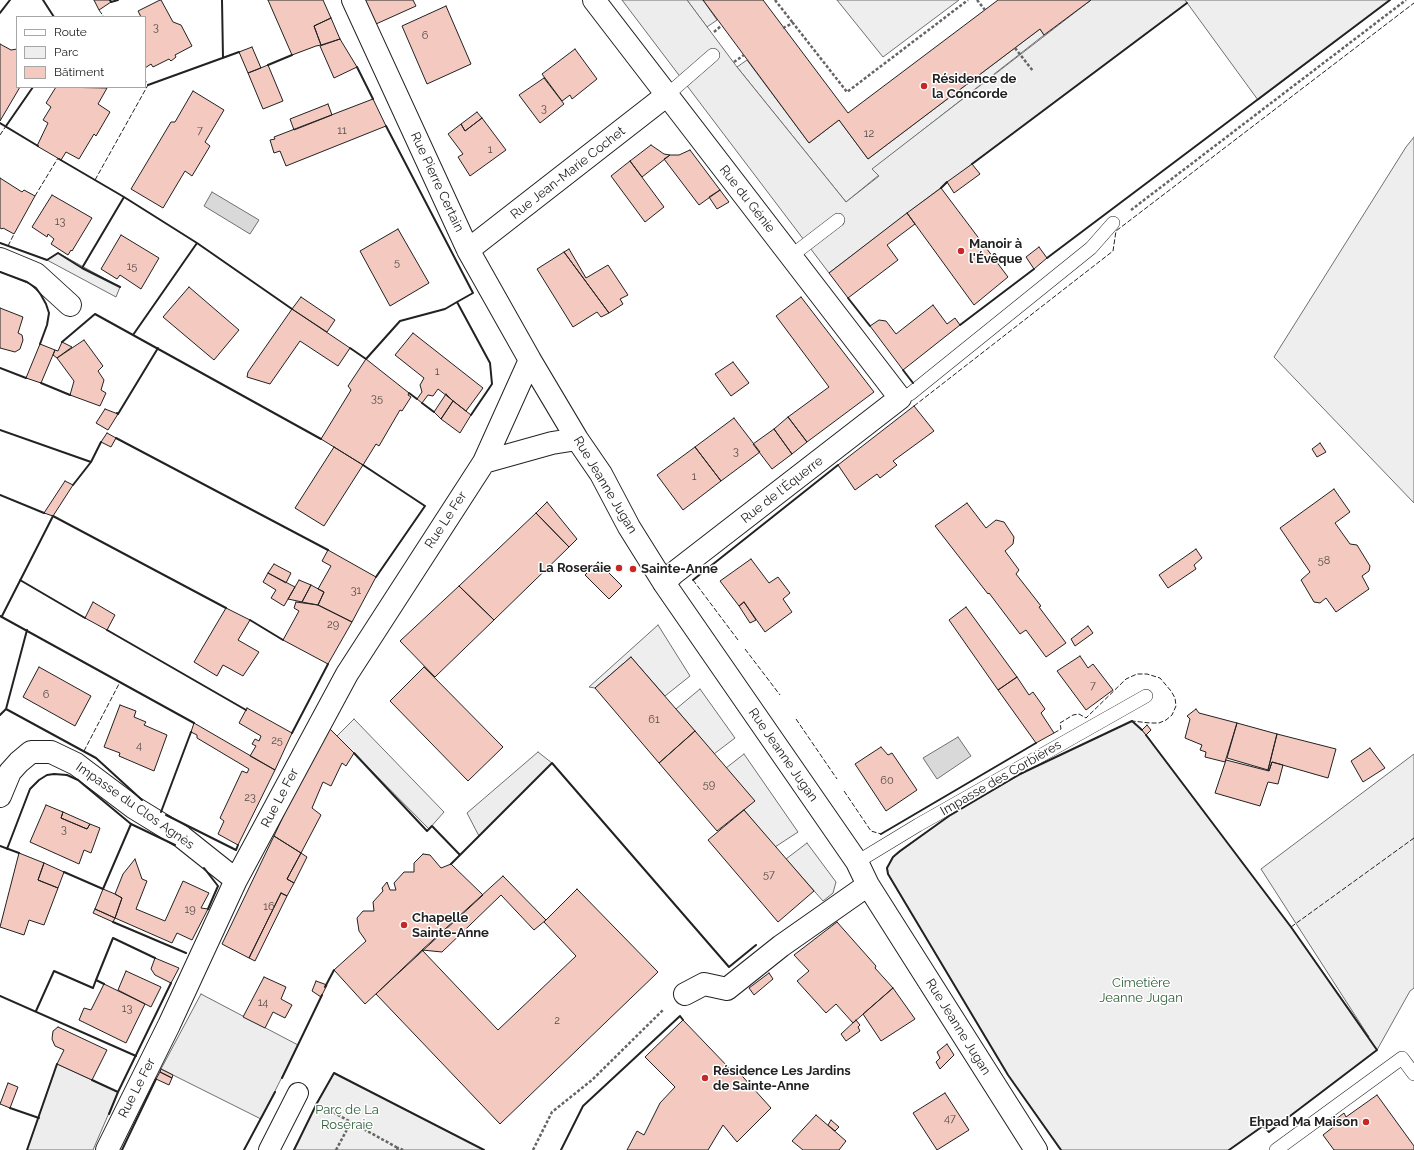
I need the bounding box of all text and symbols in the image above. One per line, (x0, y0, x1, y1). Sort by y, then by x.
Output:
legend (16, 16, 146, 88)
house number: 3 (153, 21, 159, 35)
text: Route (54, 25, 87, 39)
house number: 6 (422, 29, 428, 43)
text: Parc (54, 45, 79, 59)
text: Bâtiment (54, 65, 104, 79)
place label: Résidence de la Concorde (932, 71, 1016, 102)
marker: Résidence de la Concorde (919, 81, 929, 91)
house number: 3 (541, 102, 547, 116)
street label: Rue Jean-Marie Cochet (508, 123, 628, 223)
house number: 7 (197, 124, 203, 138)
house number: 11 (337, 124, 347, 138)
house number: 12 (864, 127, 874, 141)
street label: Rue Pierre Certain (407, 130, 467, 234)
house number: 1 (488, 143, 492, 157)
street label: Rue du Génie (716, 162, 778, 236)
house number: 13 (55, 215, 65, 229)
place label: Manoir à l'Évêque (969, 236, 1022, 267)
marker: Manoir à l'Évêque (956, 246, 966, 256)
house number: 5 (394, 256, 400, 270)
house number: 15 (127, 260, 137, 274)
house number: 1 (435, 365, 439, 379)
house number: 35 (371, 392, 383, 406)
street label: Rue Jeanne Jugan (570, 434, 640, 536)
house number: 3 (733, 445, 739, 459)
street label: Rue de l'Équerre (738, 453, 826, 527)
house number: 1 (692, 470, 696, 484)
street label: Rue Le Fer (422, 489, 470, 551)
house number: 58 (1318, 554, 1330, 568)
place label: La Roseraie (539, 560, 611, 576)
place label: Sainte-Anne (641, 561, 718, 577)
marker: La Roseraie (614, 563, 624, 573)
marker: Sainte-Anne (628, 564, 638, 574)
house number: 31 (351, 584, 361, 598)
house number: 29 (327, 618, 339, 632)
house number: 7 (1090, 679, 1096, 693)
house number: 6 (43, 688, 49, 702)
street label: Rue Jeanne Jugan (745, 705, 821, 805)
house number: 61 (648, 713, 660, 727)
house number: 25 (271, 734, 283, 748)
street label: Impasse des Corbières (938, 737, 1064, 819)
house number: 4 (136, 739, 142, 753)
street label: Impasse du Clos Agnès (73, 759, 197, 853)
street label: Rue Le Fer (258, 766, 302, 830)
house number: 60 (880, 774, 894, 788)
house number: 59 (703, 778, 715, 792)
house number: 23 (244, 791, 256, 805)
house number: 3 (61, 823, 67, 837)
house number: 57 (763, 868, 775, 882)
house number: 16 (263, 900, 275, 914)
house number: 19 (184, 903, 196, 917)
place label: Chapelle Sainte-Anne (412, 910, 489, 941)
marker: Chapelle Sainte-Anne (399, 920, 409, 930)
park label: Cimetière Jeanne Jugan (1099, 975, 1183, 1006)
street label: Rue Jeanne Jugan (922, 976, 994, 1078)
house number: 14 (258, 996, 268, 1010)
house number: 13 (122, 1002, 132, 1016)
house number: 2 (554, 1014, 560, 1028)
street label: Rue Le Fer (115, 1056, 159, 1120)
place label: Résidence Les Jardins de Sainte-Anne (713, 1063, 851, 1094)
marker: Résidence Les Jardins de Sainte-Anne (700, 1073, 710, 1083)
park label: Parc de La Roseraie (315, 1102, 379, 1133)
house number: 47 (944, 1112, 956, 1126)
place label: Ehpad Ma Maison (1249, 1114, 1358, 1130)
marker: Ehpad Ma Maison (1361, 1117, 1371, 1127)

